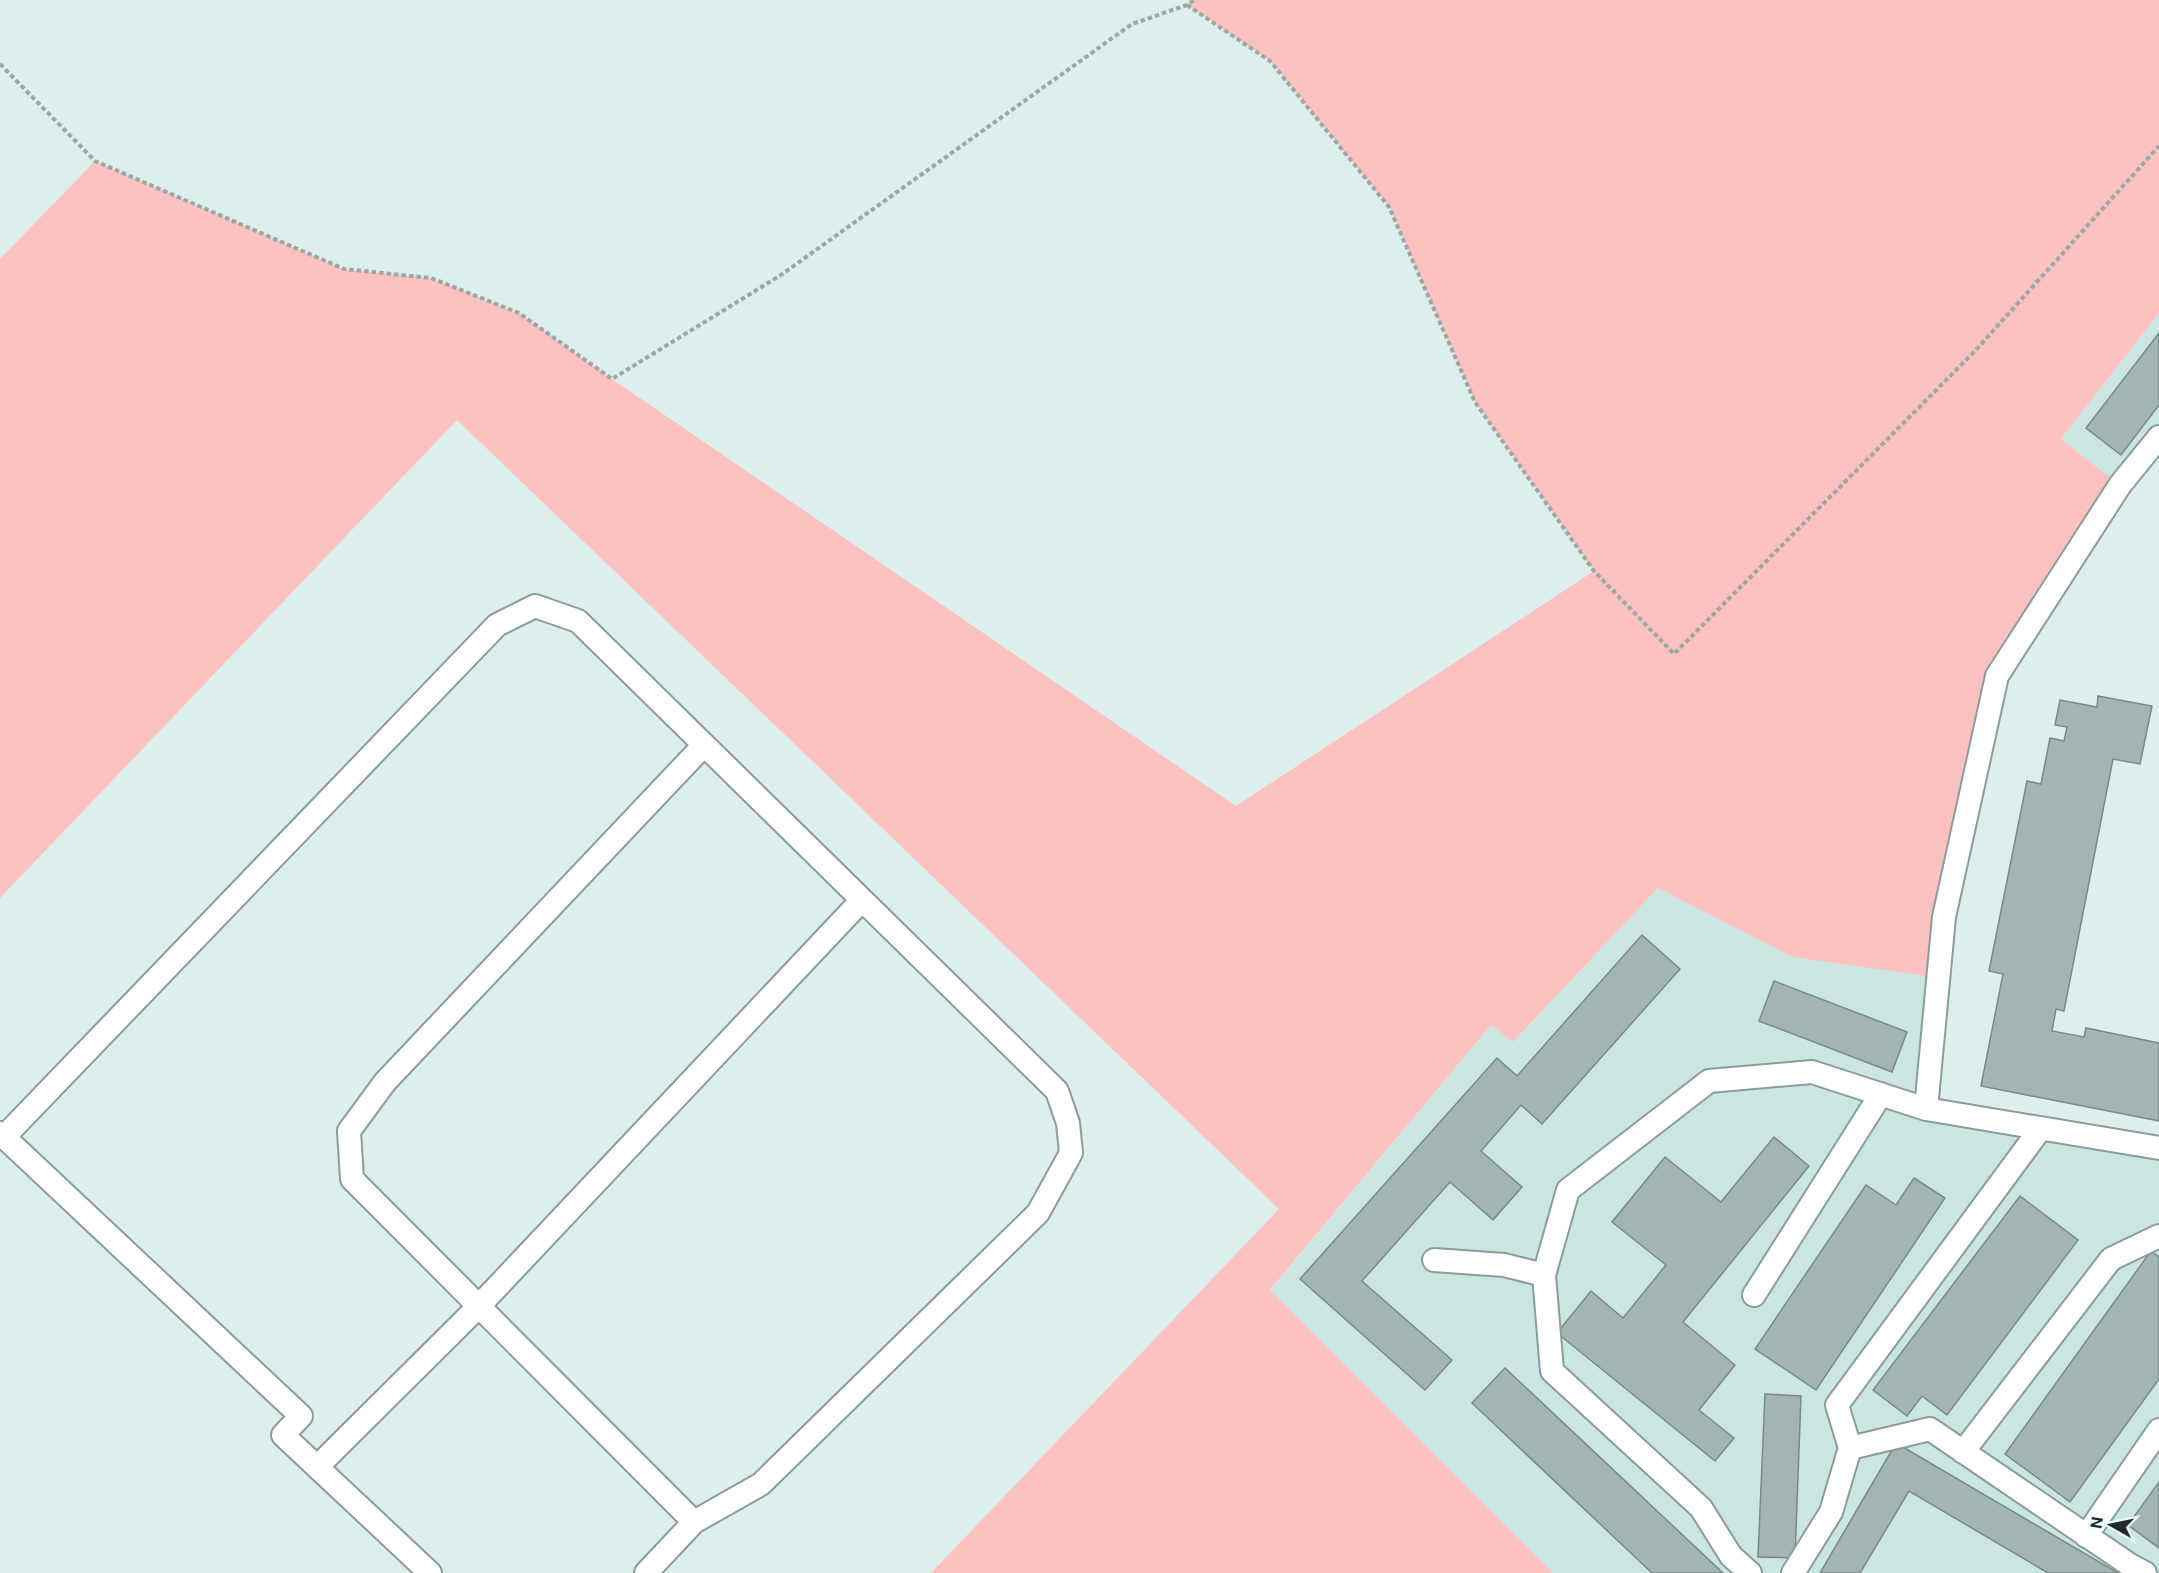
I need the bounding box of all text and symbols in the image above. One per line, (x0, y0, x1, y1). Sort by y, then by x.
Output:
north arrow (2081, 1495, 2141, 1555)
text: N (2085, 1515, 2108, 1530)

